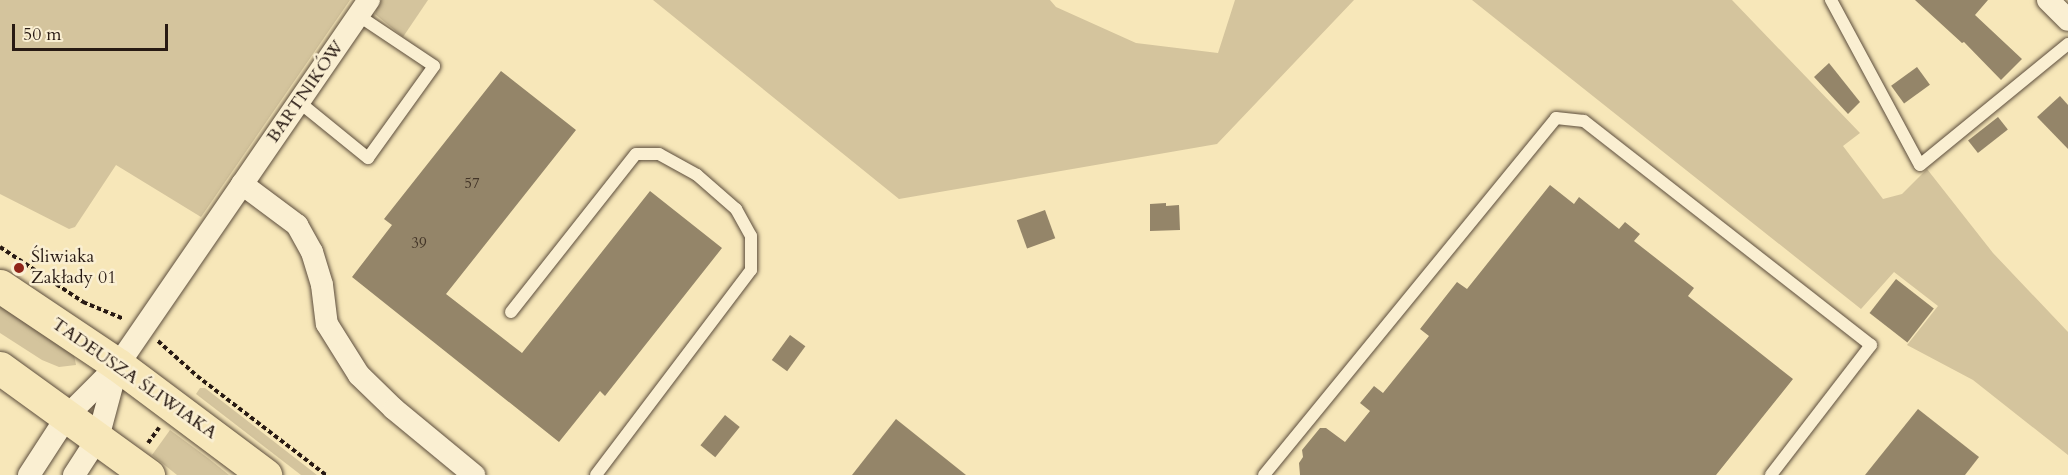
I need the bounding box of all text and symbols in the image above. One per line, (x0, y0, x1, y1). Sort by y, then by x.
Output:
scale bar (15, 12, 171, 50)
text: 50 m (23, 22, 62, 47)
street label: BARTNIKÓW (263, 37, 349, 147)
house number: 57 (464, 175, 480, 193)
house number: 39 (411, 235, 427, 253)
place label: Śliwiaka Zakłady 01 (31, 247, 116, 290)
marker: Śliwiaka Zakłady 01 (12, 261, 26, 275)
street label: TADEUSZA ŚLIWIAKA (47, 314, 221, 444)

